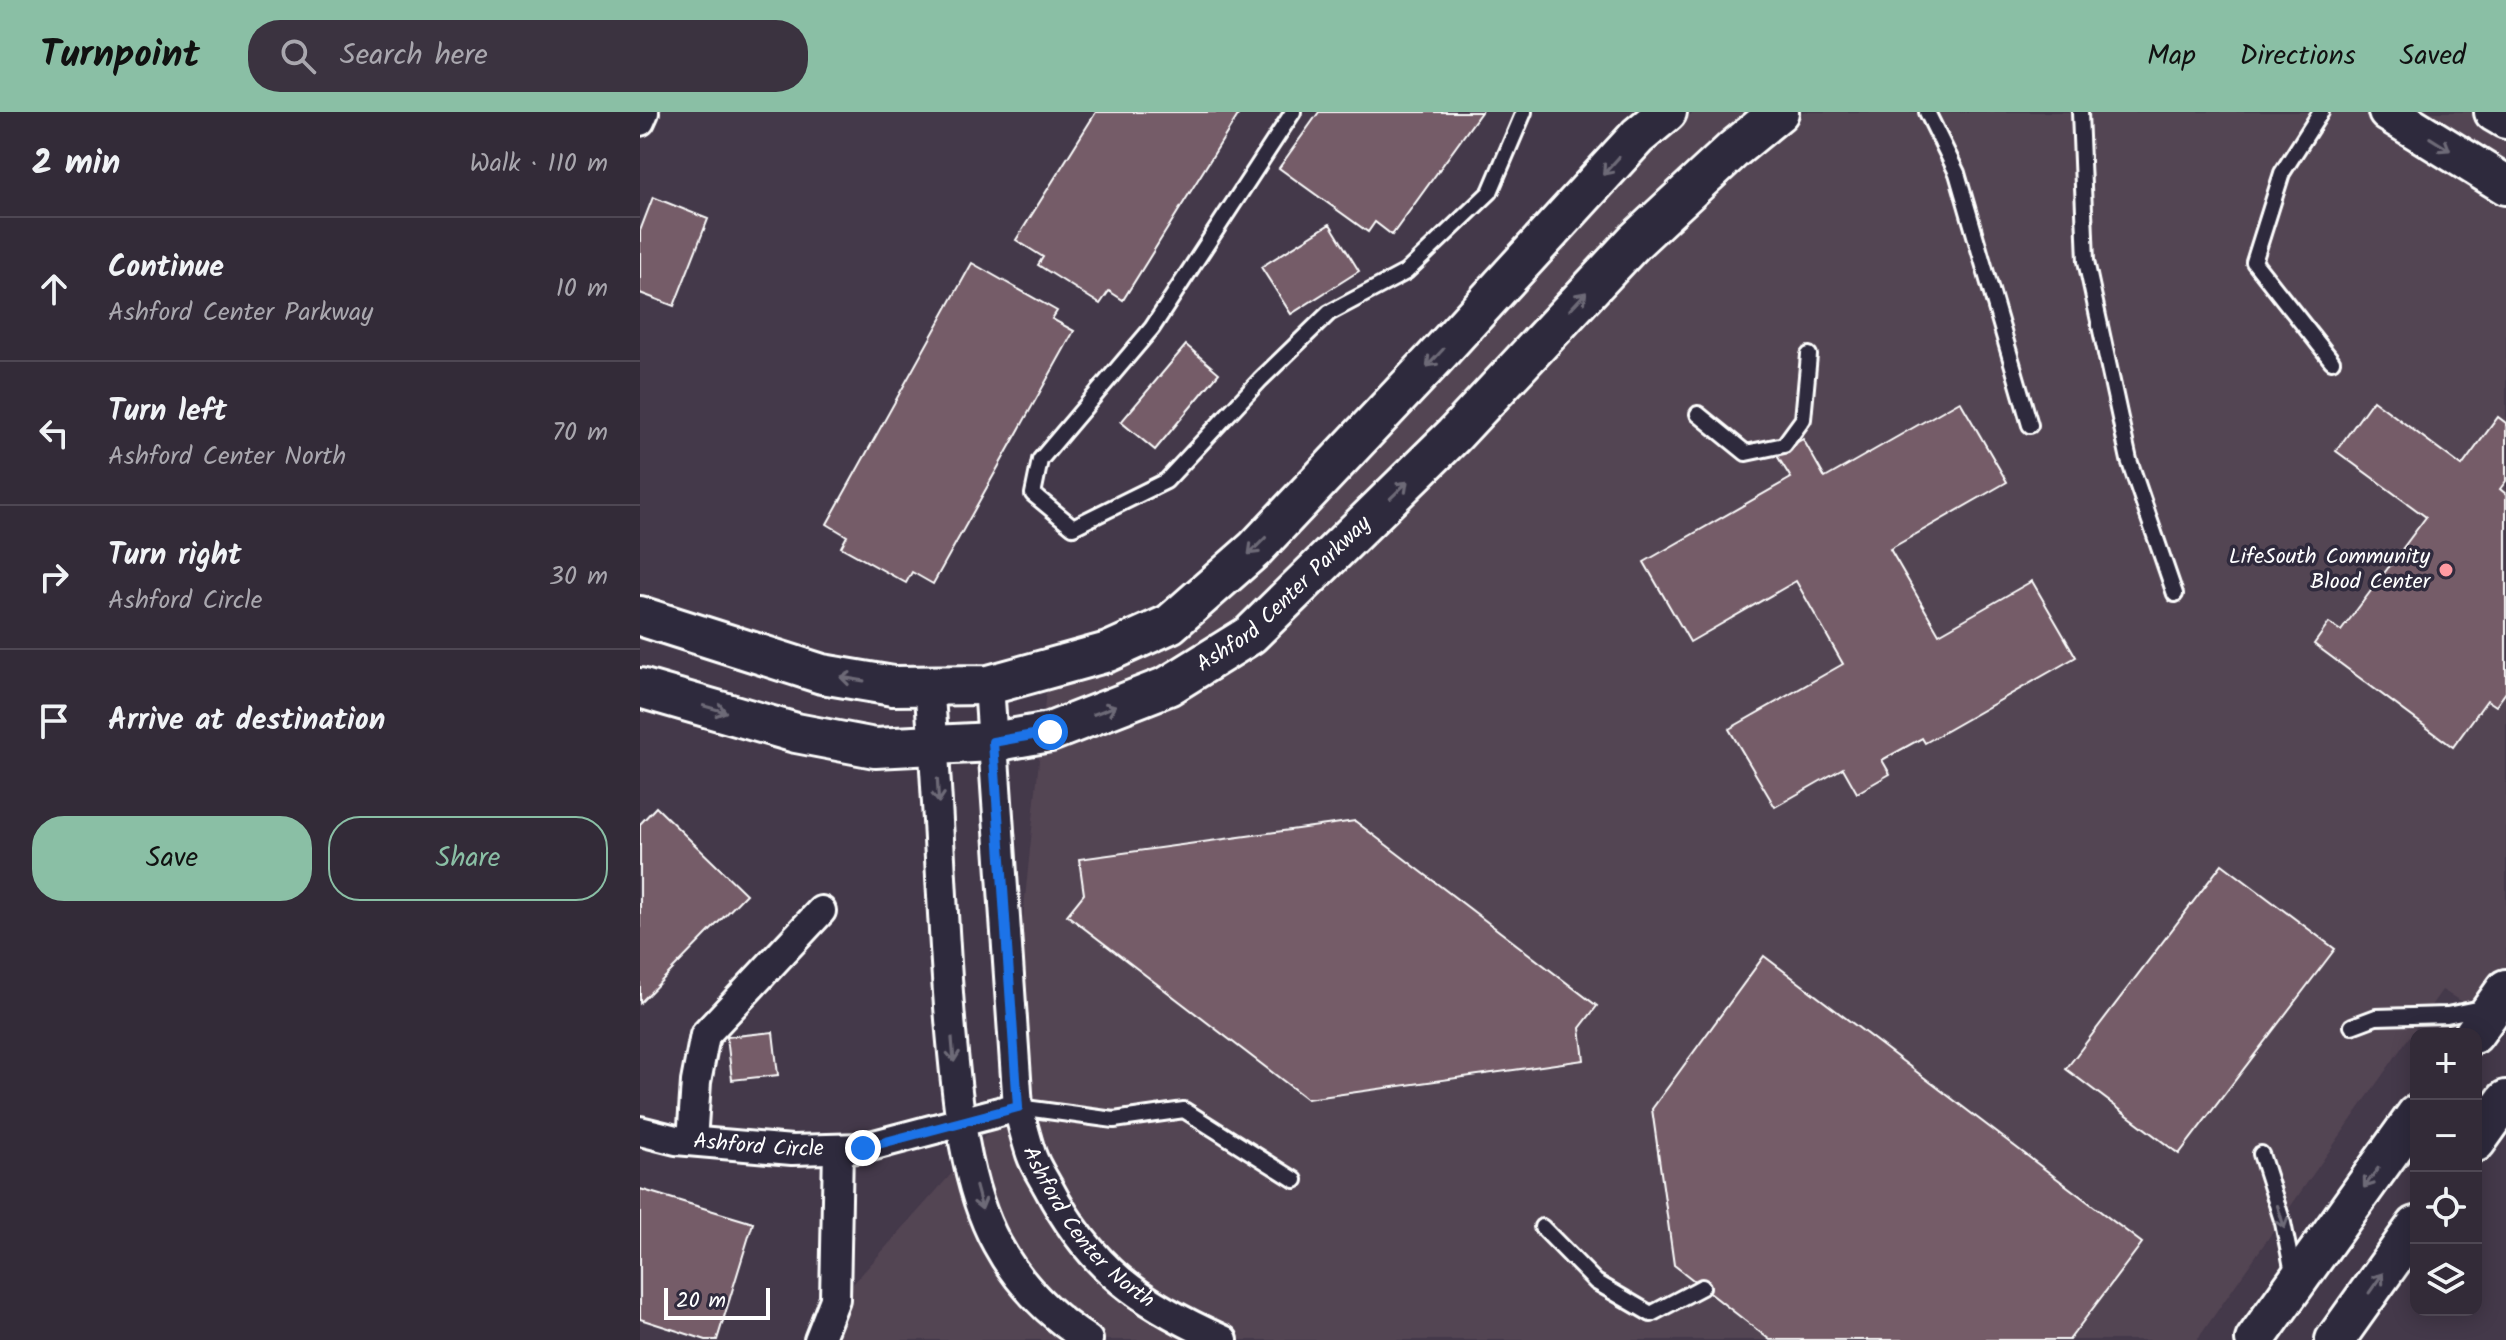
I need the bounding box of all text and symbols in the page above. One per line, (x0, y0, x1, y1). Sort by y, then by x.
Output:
search box (248, 20, 808, 92)
text: Turnpoint (40, 26, 200, 86)
text: Search here (340, 32, 488, 80)
icon: search (276, 34, 320, 78)
text: Map (2147, 34, 2196, 79)
text: Directions (2240, 34, 2356, 79)
text: Saved (2400, 34, 2466, 79)
one-way arrow (2429, 136, 2451, 153)
text: 2 min (32, 137, 120, 191)
text: Walk · 110 m (469, 143, 608, 185)
one-way arrow (1602, 155, 1620, 175)
text: Continue (108, 244, 224, 292)
icon: ahead (32, 267, 76, 311)
text: 10 m (556, 268, 608, 310)
text: Ashford Center Parkway (108, 292, 373, 334)
one-way arrow (1569, 292, 1587, 312)
one-way arrow (1427, 347, 1445, 367)
text: Turn left (108, 388, 227, 436)
icon: left (32, 411, 76, 455)
text: 70 m (552, 412, 608, 454)
text: Ashford Center North (108, 436, 346, 478)
one-way arrow (1389, 480, 1409, 499)
street label: Ashford Center Parkway (1190, 507, 1380, 682)
text: Turn right (108, 532, 241, 580)
one-way arrow (1247, 537, 1267, 556)
place label: LifeSouth Community Blood Center (2229, 540, 2432, 600)
icon: right (32, 555, 76, 599)
text: 30 m (549, 556, 608, 598)
marker: LifeSouth Community Blood Center (2437, 561, 2455, 579)
text: Ashford Circle (108, 580, 262, 622)
one-way arrow (840, 671, 865, 686)
text: Arrive at destination (108, 697, 385, 745)
icon: arrive (32, 699, 76, 743)
one-way arrow (1092, 702, 1117, 716)
one-way arrow (702, 703, 727, 718)
route start (1032, 714, 1068, 750)
one-way arrow (930, 777, 945, 804)
button: Save (32, 816, 312, 901)
button: Share (328, 816, 608, 901)
map controls (2410, 1028, 2482, 1316)
button: + (2410, 1028, 2482, 1100)
one-way arrow (946, 1036, 961, 1063)
button: − (2410, 1100, 2482, 1172)
street label: Ashford Circle (692, 1124, 824, 1168)
route end (845, 1130, 881, 1166)
street label: Ashford Center North (1012, 1142, 1162, 1318)
one-way arrow (2362, 1167, 2379, 1189)
button: locate (2410, 1172, 2482, 1244)
one-way arrow (972, 1185, 987, 1210)
one-way arrow (2274, 1204, 2289, 1230)
button: layers (2410, 1244, 2482, 1316)
one-way arrow (2367, 1273, 2384, 1294)
scale bar (664, 1284, 770, 1320)
text: 20 m (676, 1284, 726, 1319)

